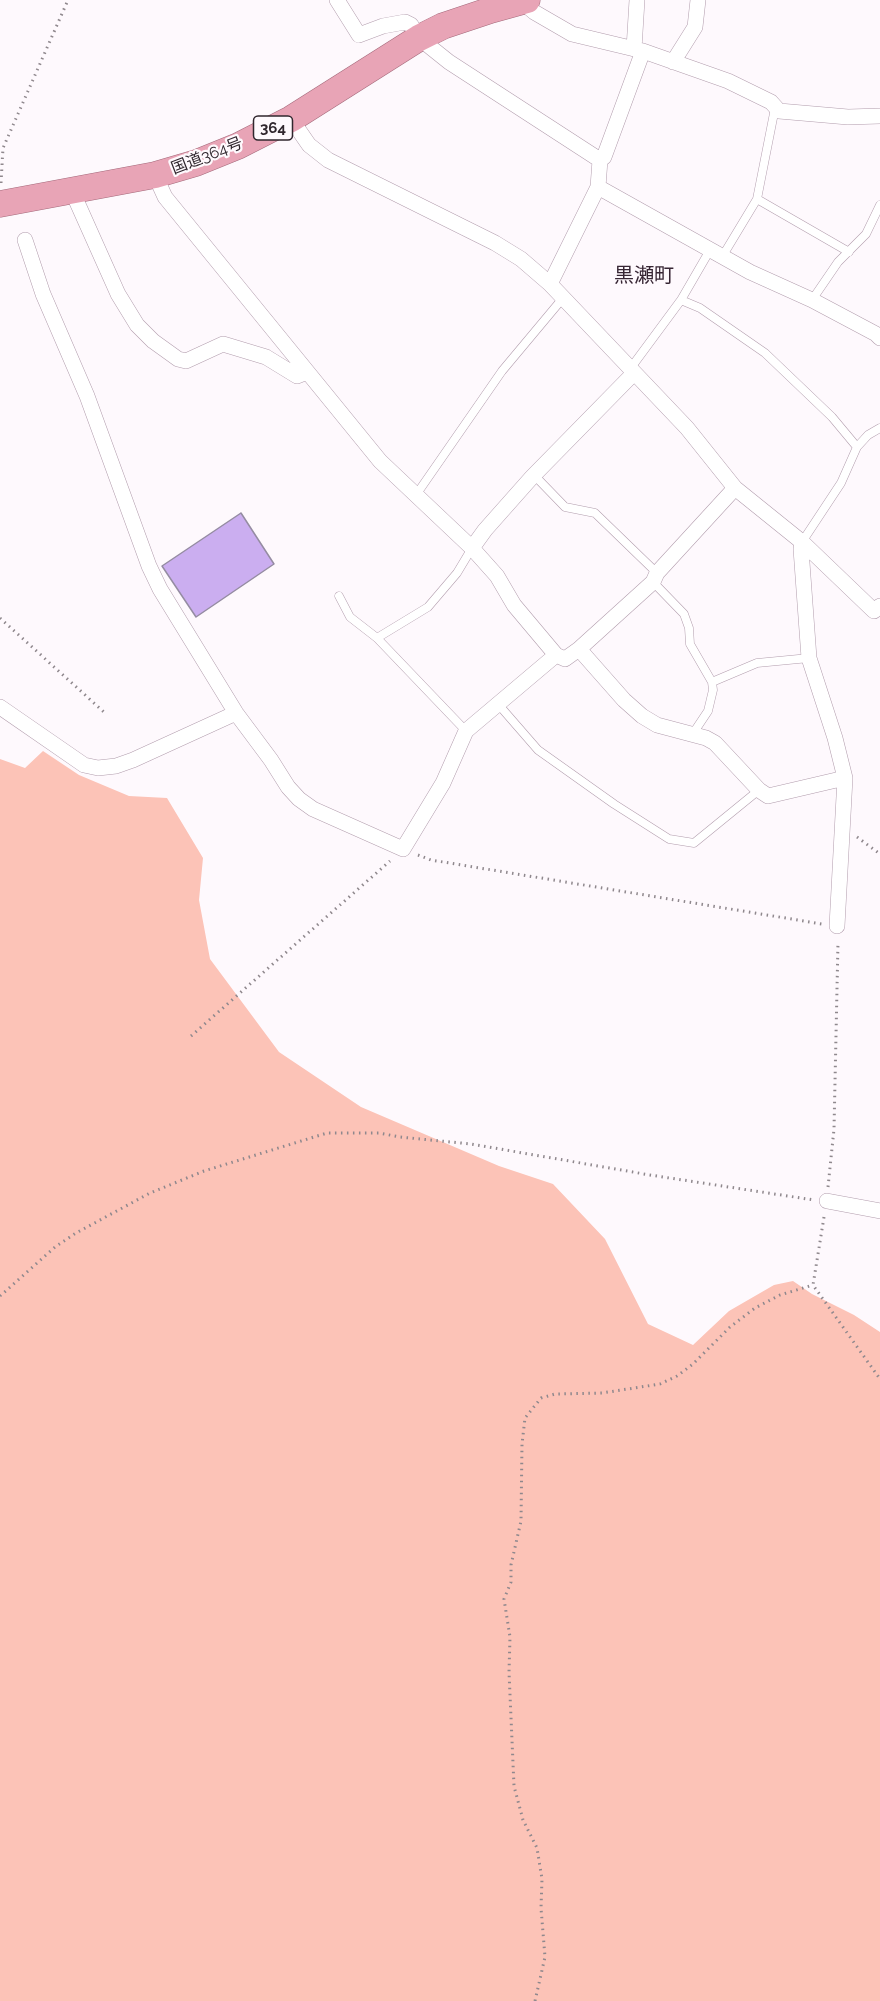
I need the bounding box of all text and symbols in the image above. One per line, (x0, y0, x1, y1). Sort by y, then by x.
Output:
road number: 364 (254, 116, 292, 140)
street label: 国道364号 (169, 134, 245, 178)
district label: 黒瀬町 (614, 264, 674, 288)

